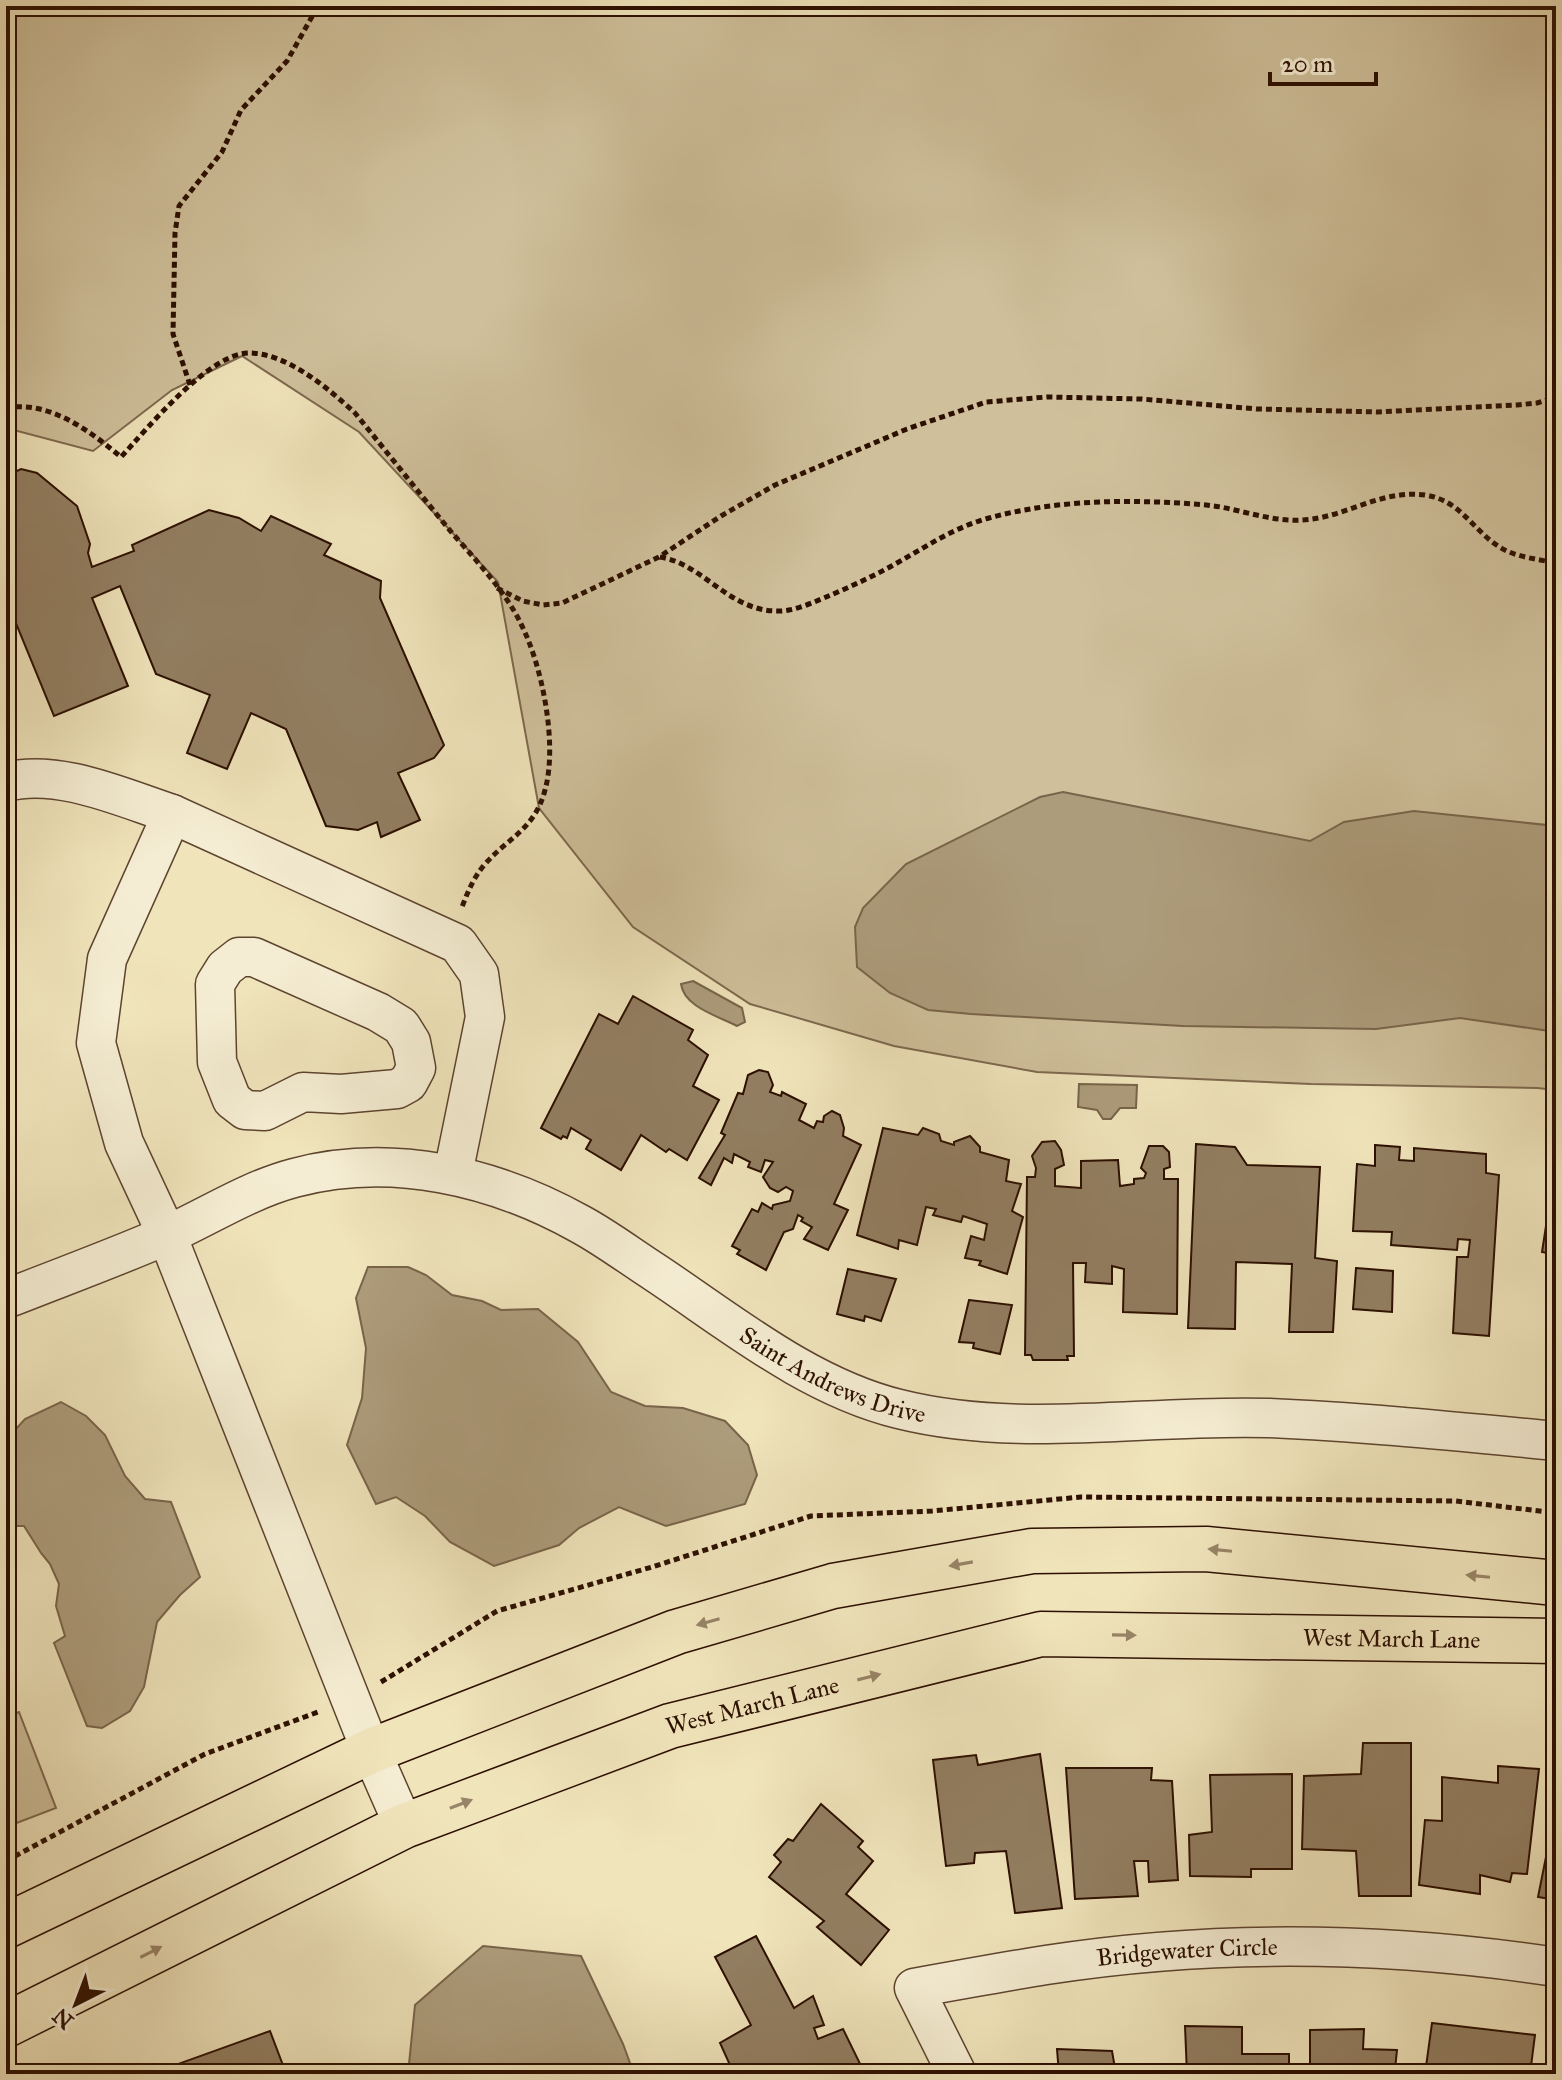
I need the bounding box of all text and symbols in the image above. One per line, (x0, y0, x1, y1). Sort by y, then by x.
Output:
scale bar (1270, 36, 1376, 86)
text: 20 m (1282, 49, 1333, 79)
street label: Saint Andrews Drive (734, 1320, 928, 1429)
one-way arrow (1207, 1544, 1232, 1557)
one-way arrow (948, 1558, 973, 1570)
one-way arrow (1465, 1569, 1490, 1582)
one-way arrow (695, 1617, 720, 1629)
street label: West March Lane (1303, 1623, 1481, 1655)
one-way arrow (1112, 1629, 1137, 1641)
street label: West March Lane (663, 1670, 842, 1742)
one-way arrow (856, 1670, 881, 1682)
one-way arrow (449, 1797, 473, 1810)
street label: Bridgewater Circle (1095, 1932, 1278, 1973)
one-way arrow (139, 1946, 162, 1959)
north arrow (36, 1964, 116, 2044)
text: N (47, 2002, 79, 2035)

